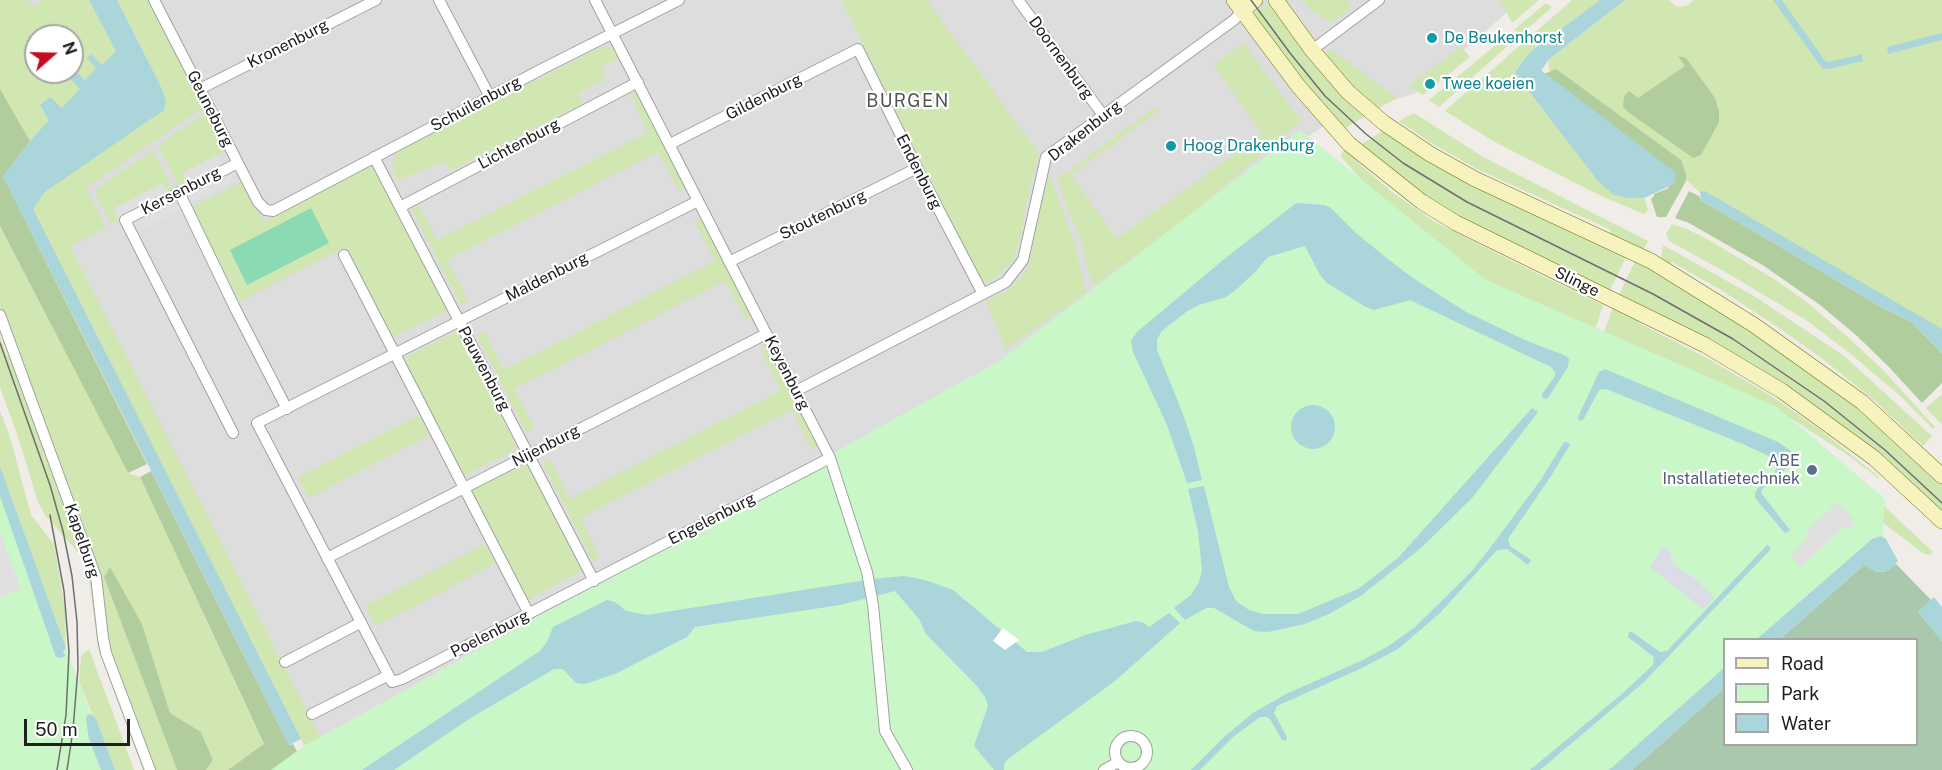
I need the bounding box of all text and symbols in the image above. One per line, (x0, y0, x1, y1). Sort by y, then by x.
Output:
street label: Doornenburg (1024, 13, 1098, 103)
street label: Kronenburg (244, 15, 332, 73)
north arrow (24, 24, 84, 84)
place label: De Beukenhorst (1444, 28, 1563, 48)
marker: De Beukenhorst (1425, 31, 1439, 45)
text: N (58, 39, 81, 57)
street label: Geuneburg (183, 68, 237, 150)
street label: Gildenburg (723, 70, 805, 124)
street label: Schuilenburg (428, 72, 524, 136)
place label: Twee koeien (1442, 74, 1534, 94)
marker: Twee koeien (1423, 77, 1437, 91)
district label: BURGEN (866, 90, 950, 112)
street label: Drakenburg (1045, 96, 1125, 166)
street label: Lichtenburg (475, 114, 563, 174)
street label: Endenburg (892, 131, 946, 213)
place label: Hoog Drakenburg (1183, 136, 1315, 156)
marker: Hoog Drakenburg (1164, 139, 1178, 153)
street label: Kersenburg (138, 163, 224, 219)
street label: Stoutenburg (777, 186, 869, 244)
street label: Maldenburg (502, 248, 592, 306)
street label: Slinge (1551, 263, 1603, 301)
street label: Pauwenburg (454, 323, 514, 415)
street label: Keyenburg (760, 333, 814, 413)
street label: Nijenburg (509, 421, 583, 471)
place label: ABE Installatietechniek (1663, 451, 1800, 489)
marker: ABE Installatietechniek (1805, 463, 1819, 477)
street label: Engelenburg (665, 489, 759, 549)
street label: Kapelburg (60, 501, 104, 581)
street label: Poelenburg (447, 606, 533, 662)
legend (1723, 638, 1918, 746)
text: Road (1781, 653, 1824, 674)
text: Park (1781, 683, 1819, 704)
scale bar (27, 707, 134, 745)
text: Water (1781, 713, 1831, 734)
text: 50 m (35, 719, 78, 740)

